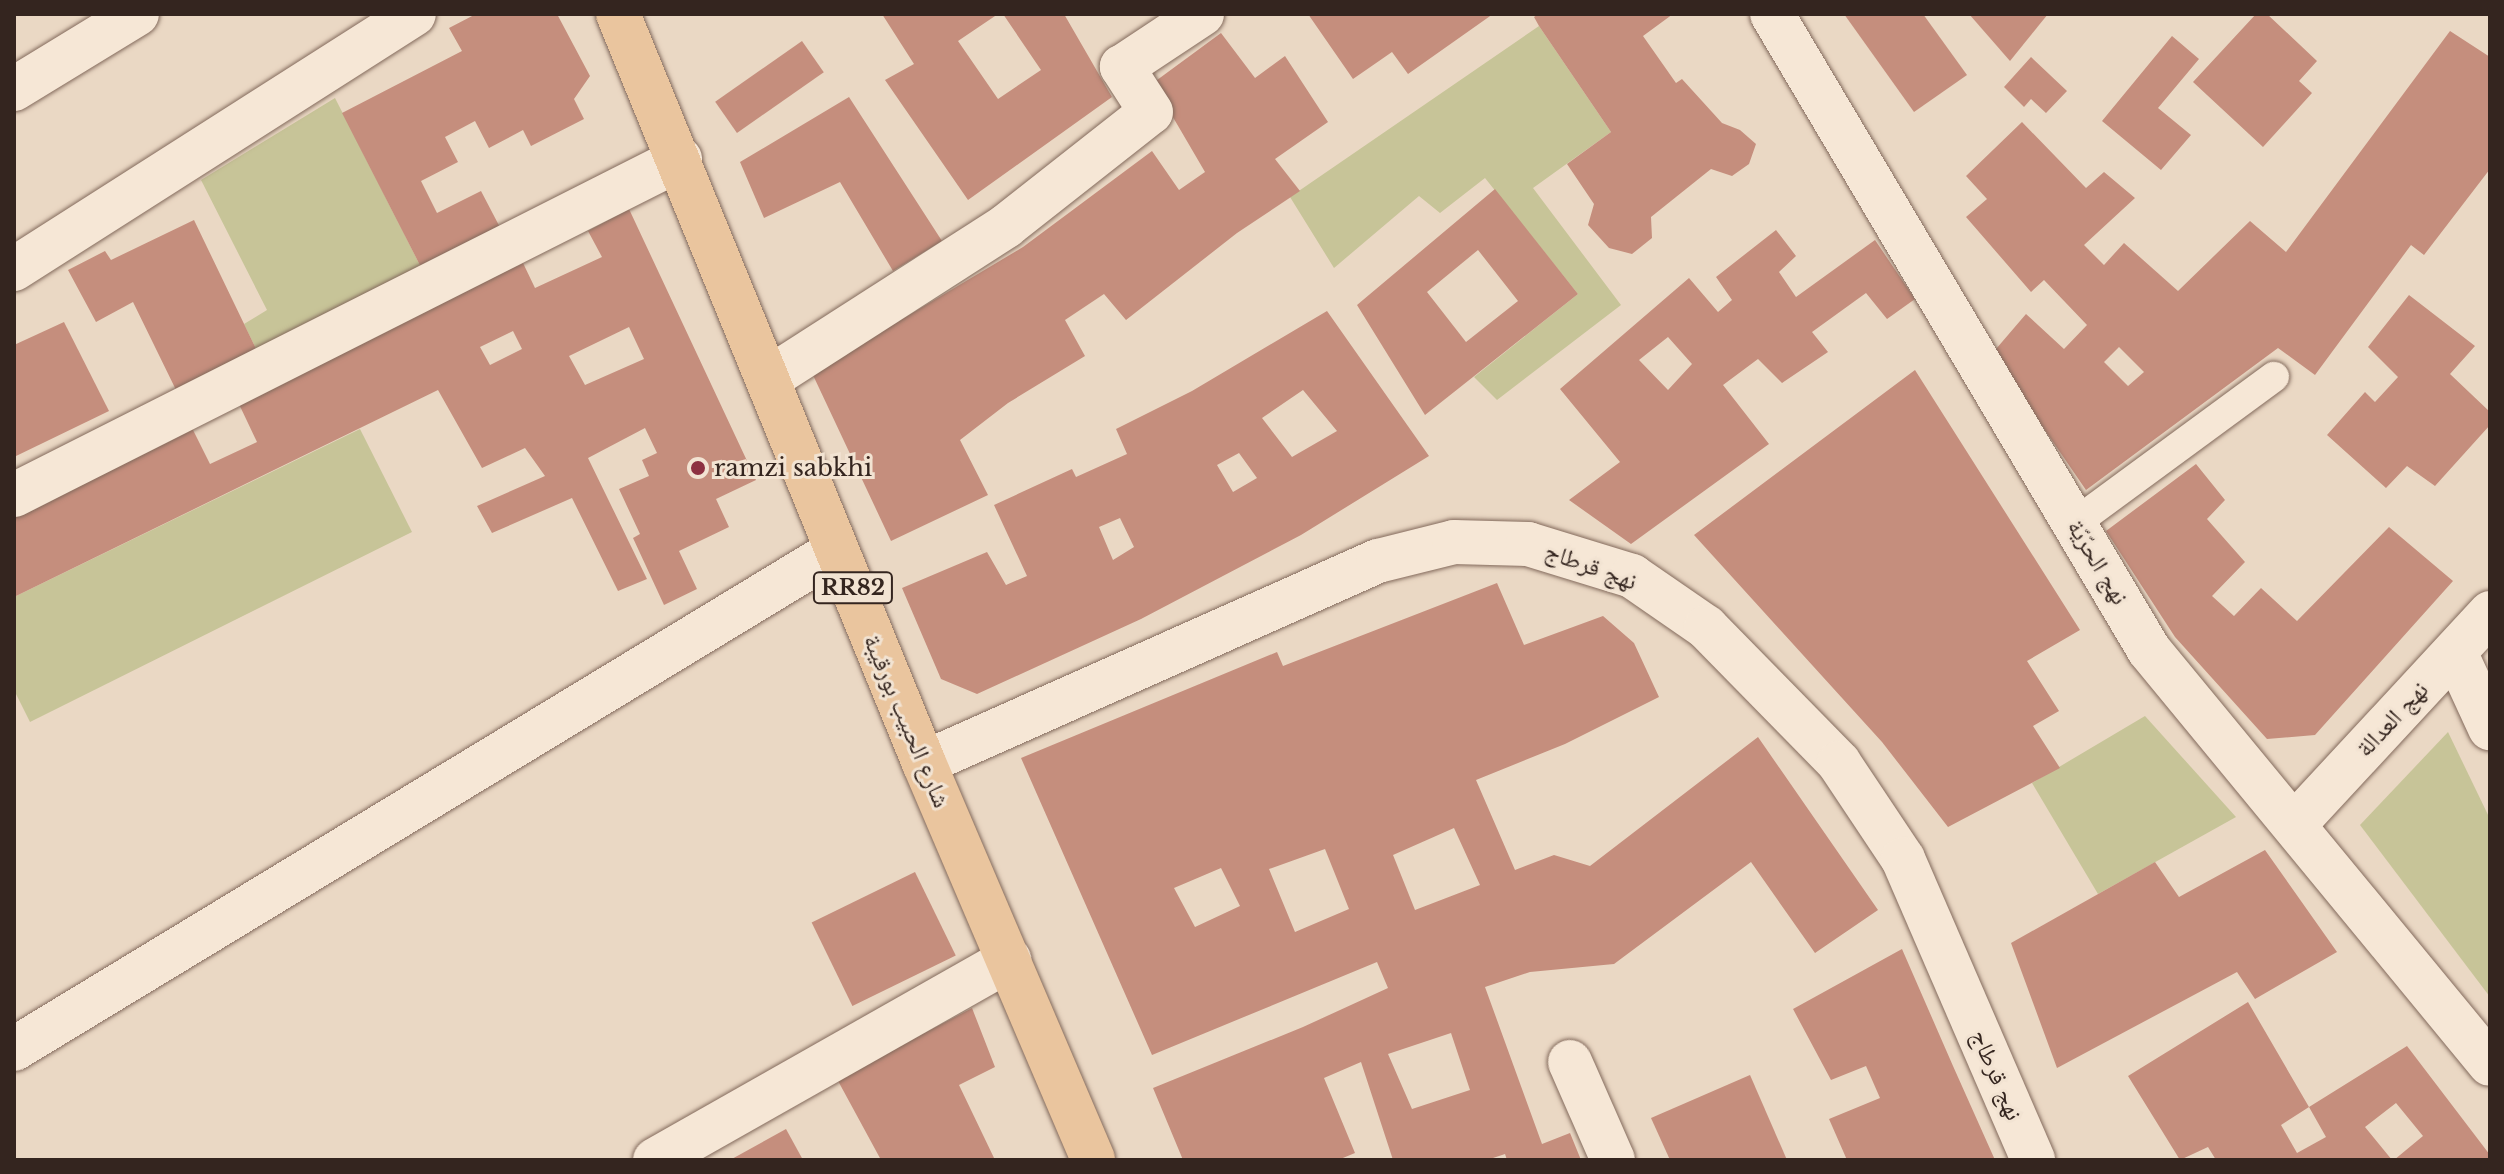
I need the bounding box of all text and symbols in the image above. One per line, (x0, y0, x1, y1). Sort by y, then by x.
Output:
place label: ramzi sabkhi (714, 454, 872, 482)
marker: ramzi sabkhi (689, 459, 707, 477)
street label: نهج الحرّيّة (2061, 514, 2135, 610)
street label: نهج قرطاج (1541, 536, 1641, 596)
road number: RR82 (811, 570, 895, 606)
street label: شارع الحبيب بورقيبة (858, 630, 956, 812)
street label: نهج العدالة (2350, 675, 2434, 763)
street label: نهج قرطاج (1965, 1025, 2029, 1125)

